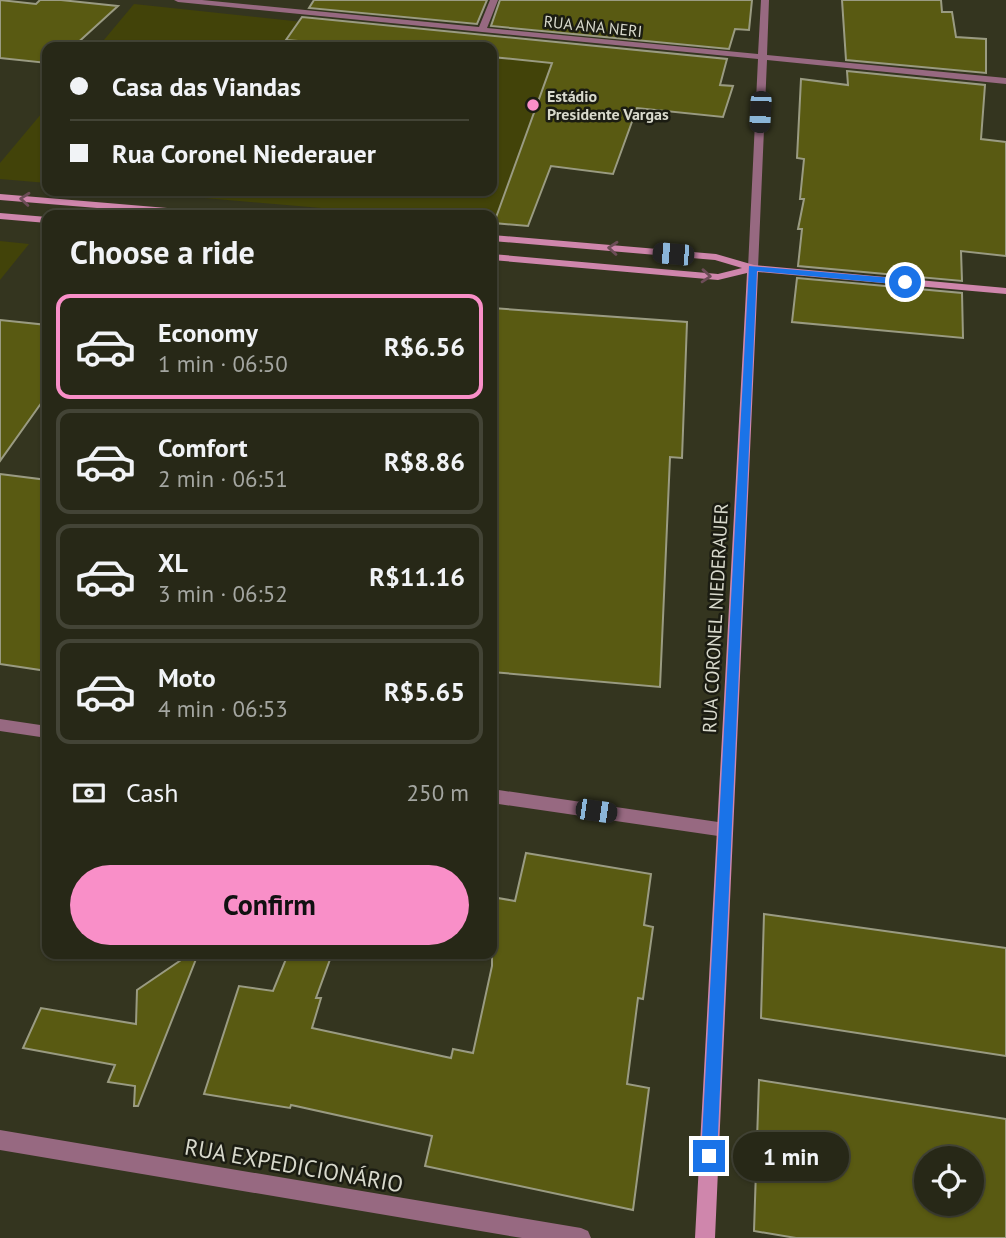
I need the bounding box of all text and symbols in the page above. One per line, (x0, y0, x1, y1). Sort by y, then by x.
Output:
street label: RUA ANA NERI (543, 11, 643, 41)
text: Casa das Viandas (112, 70, 301, 103)
place label: Estádio Presidente Vargas (547, 86, 669, 124)
car (749, 90, 772, 134)
marker: Estádio Presidente Vargas (525, 97, 541, 113)
text: Rua Coronel Niederauer (112, 137, 376, 170)
one-way arrow (19, 192, 30, 207)
text: Choose a ride (70, 231, 255, 273)
one-way arrow (607, 241, 619, 256)
car (652, 242, 695, 266)
route start (889, 266, 921, 298)
one-way arrow (701, 268, 712, 283)
icon: car (74, 315, 137, 378)
text: Economy (158, 316, 258, 349)
text: R$6.56 (384, 330, 465, 363)
text: 1 min · 06:50 (158, 349, 288, 378)
icon: car (74, 430, 137, 493)
text: Comfort (158, 431, 248, 464)
text: R$8.86 (384, 445, 465, 478)
text: 2 min · 06:51 (158, 464, 288, 493)
street label: RUA CORONEL NIEDERAUER (697, 503, 733, 733)
icon: car (74, 545, 137, 608)
text: XL (158, 546, 188, 579)
text: R$11.16 (369, 560, 465, 593)
text: 3 min · 06:52 (158, 579, 288, 608)
icon: car (74, 660, 137, 723)
text: Moto (158, 661, 216, 694)
text: R$5.65 (384, 675, 465, 708)
text: 4 min · 06:53 (158, 694, 288, 723)
icon: cash (70, 774, 108, 812)
text: Cash (126, 776, 178, 809)
text: 250 m (407, 778, 469, 807)
car (574, 798, 619, 824)
button: Confirm (70, 865, 469, 945)
street label: RUA EXPEDICIONÁRIO (182, 1131, 406, 1199)
callout: 1 min (734, 1132, 849, 1180)
route end (693, 1140, 725, 1172)
text: 1 min (763, 1142, 819, 1171)
map controls (914, 1146, 984, 1216)
button: locate (914, 1146, 984, 1216)

